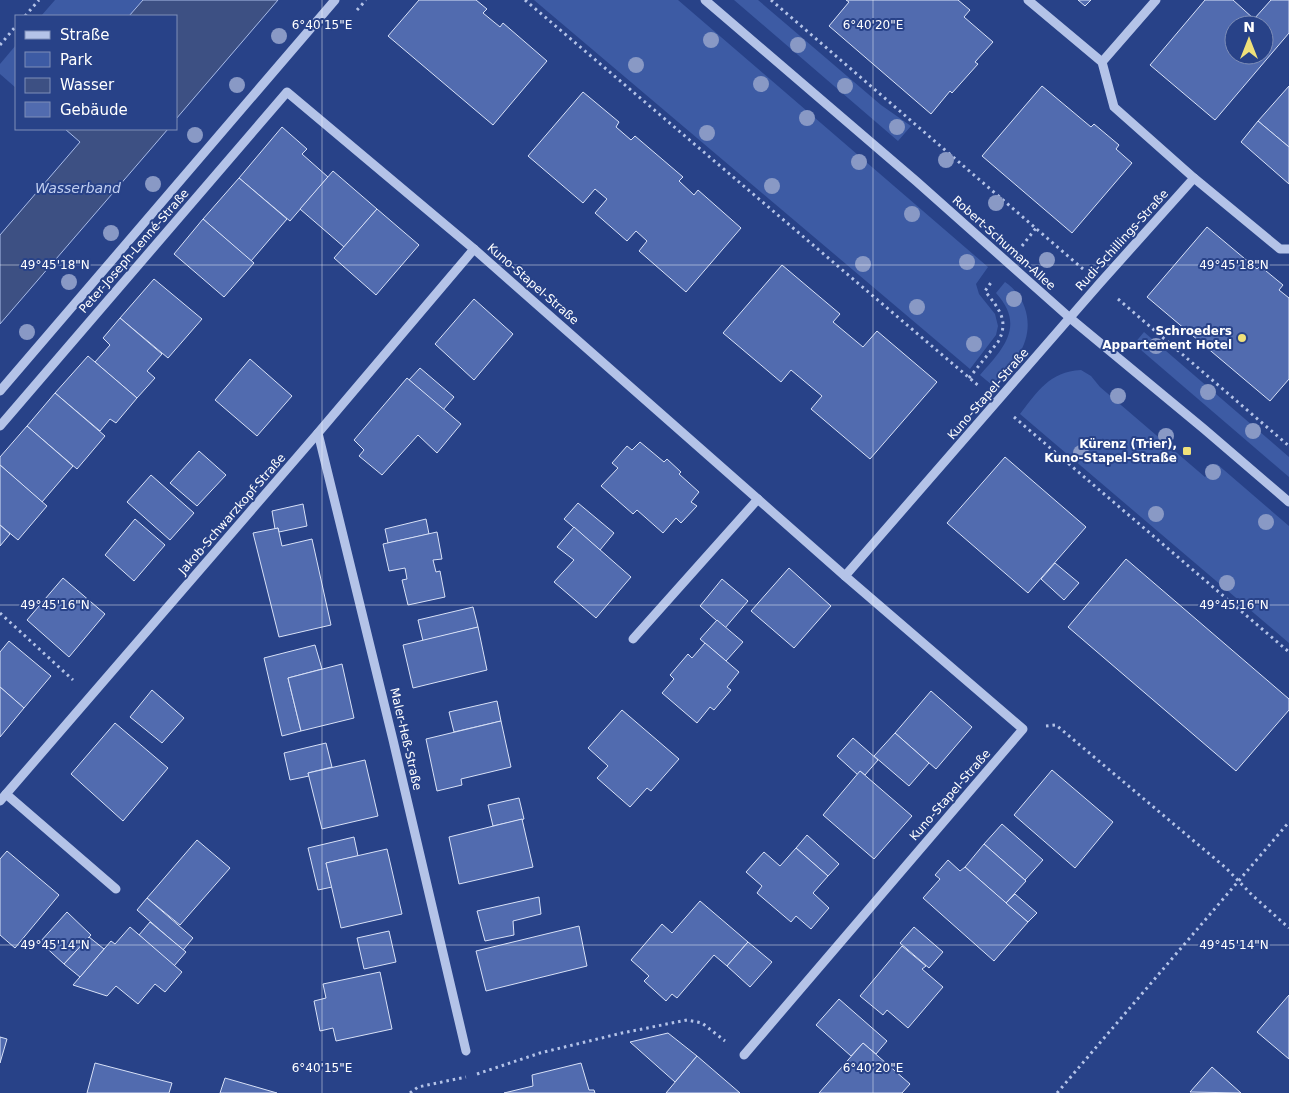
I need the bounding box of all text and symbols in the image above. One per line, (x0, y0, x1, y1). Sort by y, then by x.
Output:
legend (15, 15, 178, 130)
north arrow (1224, 15, 1274, 65)
text: 6°40'15"E (292, 18, 352, 32)
text: 6°40'20"E (843, 18, 903, 32)
text: N (1243, 19, 1255, 35)
text: Straße (60, 26, 109, 44)
text: Park (60, 51, 93, 69)
text: Wasser (60, 76, 115, 94)
text: Gebäude (60, 101, 128, 119)
water label: Wasserband (35, 180, 121, 196)
street label: Peter-Joseph-Lenné-Straße (76, 186, 192, 316)
street label: Rudi-Schillings-Straße (1073, 187, 1171, 293)
street label: Robert-Schuman-Allee (950, 193, 1058, 293)
street label: Kuno-Stapel-Straße (485, 241, 581, 327)
text: 49°45'18"N (20, 258, 90, 272)
text: 49°45'18"N (1199, 258, 1269, 272)
place label: Schroeders Appartement Hotel (1102, 324, 1232, 352)
marker: Schroeders Appartement Hotel (1236, 332, 1248, 344)
street label: Kuno-Stapel-Straße (945, 346, 1031, 442)
place label: Kürenz (Trier), Kuno-Stapel-Straße (1044, 437, 1177, 465)
marker: Kürenz (Trier), Kuno-Stapel-Straße (1181, 445, 1193, 457)
street label: Jakob-Schwarzkopf-Straße (175, 451, 288, 578)
text: 49°45'16"N (20, 598, 90, 612)
text: 49°45'16"N (1199, 598, 1269, 612)
street label: Maler-Heß-Straße (387, 686, 425, 792)
street label: Kuno-Stapel-Straße (907, 747, 993, 843)
text: 49°45'14"N (20, 938, 90, 952)
text: 49°45'14"N (1199, 938, 1269, 952)
text: 6°40'15"E (292, 1061, 352, 1075)
text: 6°40'20"E (843, 1061, 903, 1075)

